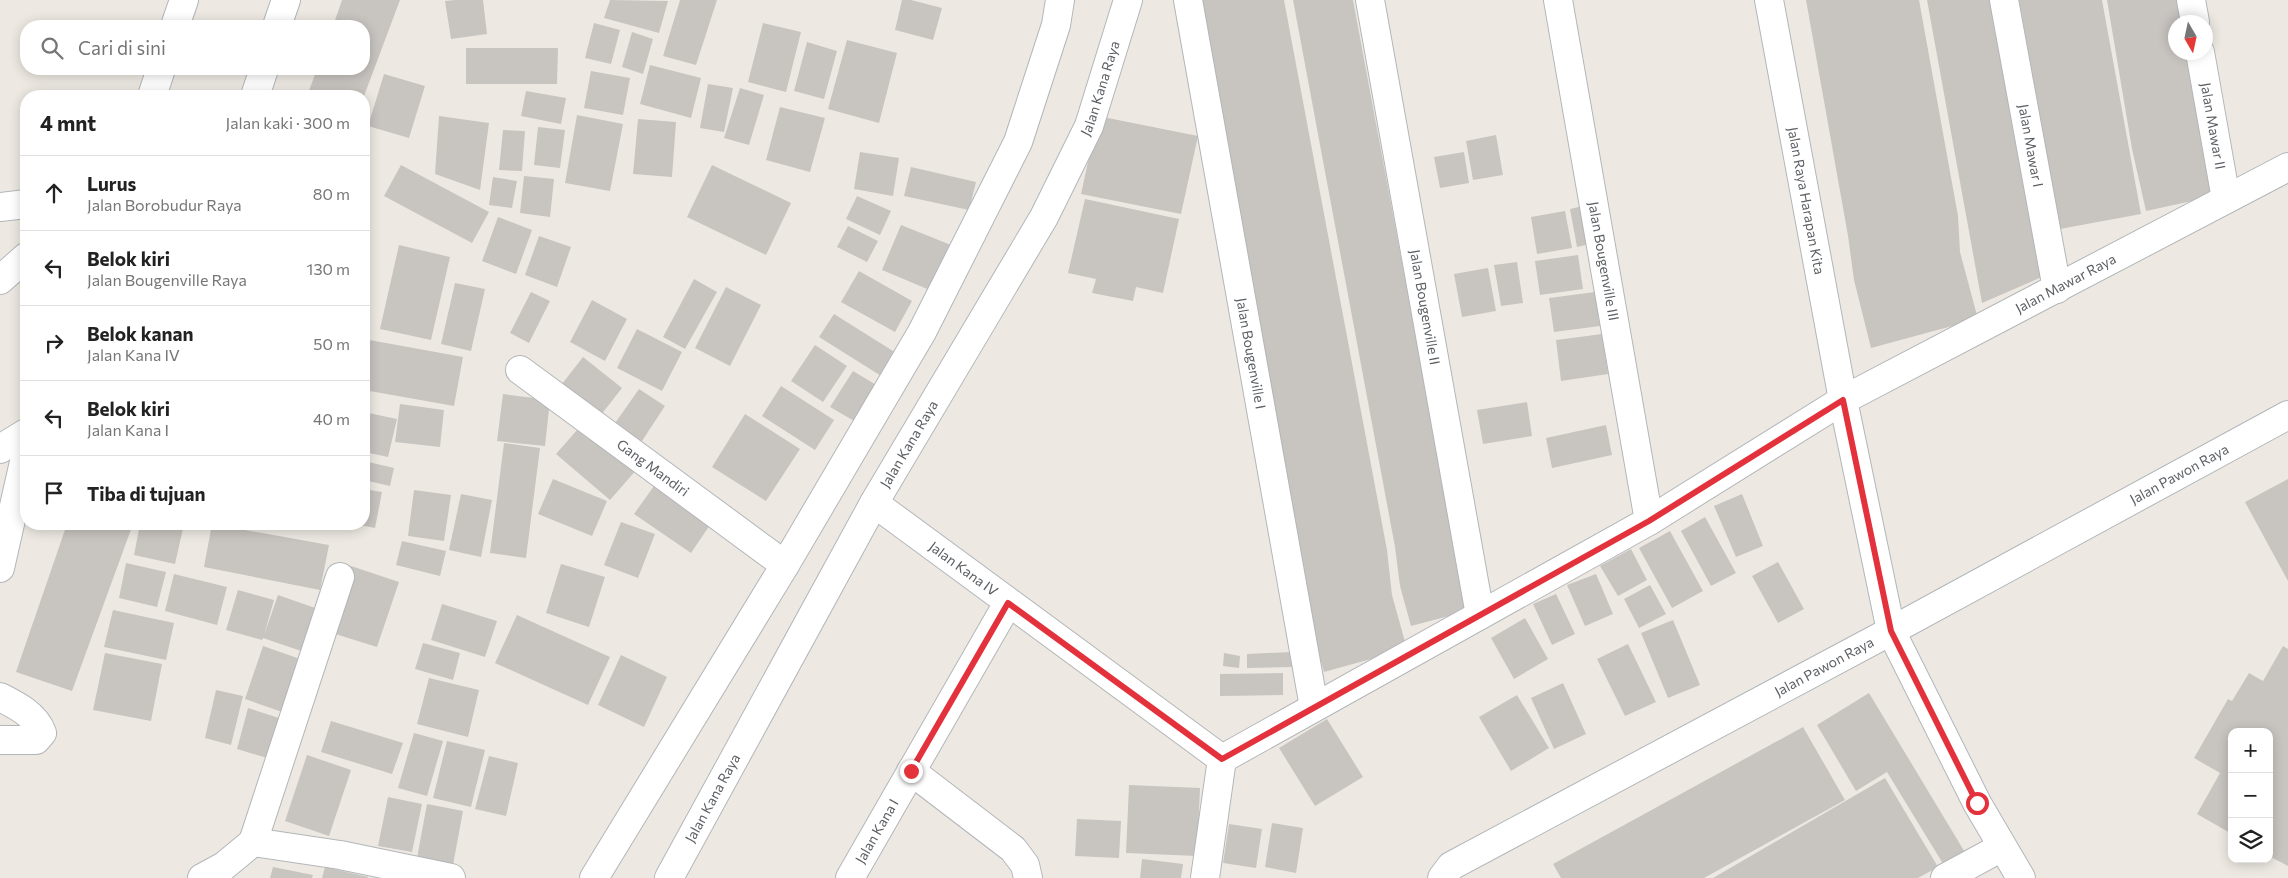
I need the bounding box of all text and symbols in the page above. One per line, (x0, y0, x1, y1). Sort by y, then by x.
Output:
north arrow (2168, 15, 2213, 60)
search box (20, 20, 370, 75)
icon: search (38, 34, 66, 62)
text: Cari di sini (78, 36, 166, 59)
street label: Jalan Kana Raya (1077, 39, 1123, 138)
street label: Jalan Mawar II (2198, 81, 2230, 171)
street label: Jalan Mawar I (2015, 103, 2047, 188)
text: 4 mnt (40, 110, 96, 135)
text: Jalan kaki · 300 m (226, 113, 350, 132)
street label: Jalan Raya Harapan Kita (1785, 125, 1829, 276)
text: Lurus (87, 172, 136, 195)
icon: ahead (40, 179, 68, 207)
text: 80 m (313, 184, 350, 203)
text: Jalan Borobudur Raya (87, 195, 242, 214)
street label: Jalan Bougenville III (1585, 200, 1623, 322)
text: Belok kiri (87, 247, 170, 270)
street label: Jalan Bougenville II (1407, 248, 1444, 366)
street label: Jalan Mawar Raya (2012, 250, 2119, 316)
icon: left (40, 254, 68, 282)
text: 130 m (307, 259, 350, 278)
text: Jalan Bougenville Raya (87, 270, 247, 289)
street label: Jalan Bougenville I (1233, 296, 1270, 410)
text: Belok kanan (87, 322, 194, 345)
icon: right (40, 329, 68, 357)
text: 50 m (313, 334, 350, 353)
text: Jalan Kana IV (87, 345, 180, 364)
text: Belok kiri (87, 397, 170, 420)
street label: Jalan Kana Raya (876, 397, 941, 491)
icon: left (40, 404, 68, 432)
text: 40 m (313, 409, 350, 428)
text: Jalan Kana I (87, 420, 169, 439)
street label: Gang Mandiri (614, 435, 693, 500)
street label: Jalan Pawon Raya (2127, 440, 2231, 507)
icon: arrive (40, 479, 68, 507)
text: Tiba di tujuan (87, 482, 205, 505)
street label: Jalan Kana IV (926, 537, 1002, 600)
street label: Jalan Pawon Raya (1771, 633, 1876, 700)
map controls (2228, 728, 2273, 863)
button: + (2228, 728, 2273, 773)
street label: Jalan Kana Raya (681, 751, 743, 845)
route end (900, 760, 923, 783)
button: − (2228, 773, 2273, 818)
route start (1966, 792, 1989, 815)
street label: Jalan Kana I (851, 796, 902, 866)
button: layers (2228, 818, 2273, 863)

